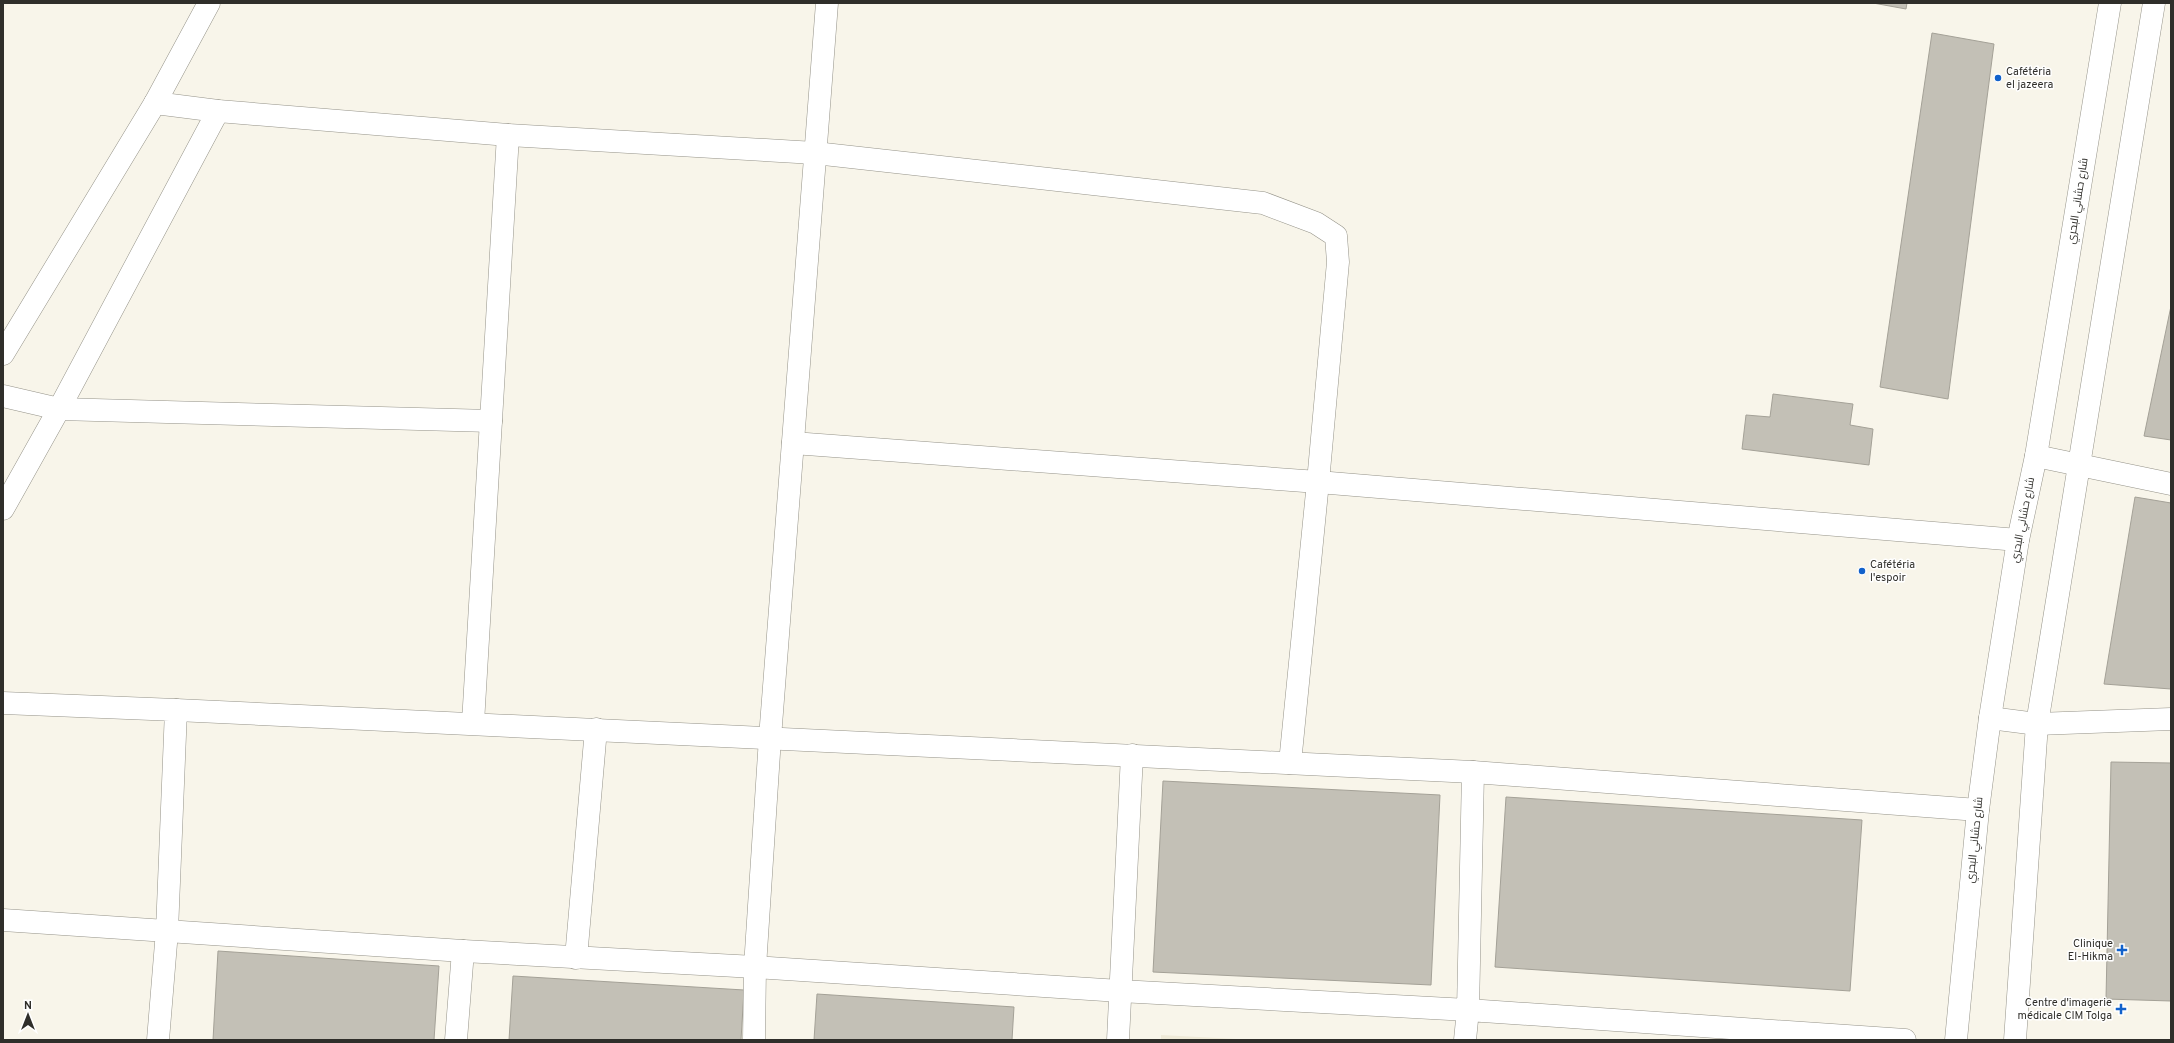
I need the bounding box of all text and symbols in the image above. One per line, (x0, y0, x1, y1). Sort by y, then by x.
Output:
place label: Cafétéria el jazeera (2006, 65, 2054, 92)
marker: Cafétéria el jazeera (1993, 73, 2003, 83)
street label: شارع حشاني البحري (2064, 157, 2093, 245)
street label: شارع حشاني البحري (2008, 476, 2039, 564)
place label: Cafétéria l'espoir (1870, 558, 1915, 585)
marker: Cafétéria l'espoir (1857, 566, 1867, 576)
street label: شارع حشاني البحري (1963, 796, 1988, 884)
place label: Clinique El-Hikma (2068, 937, 2113, 964)
marker: Clinique El-Hikma (2116, 944, 2128, 956)
north arrow (8, 995, 48, 1035)
place label: Centre d'imagerie médicale CIM Tolga (2017, 996, 2112, 1023)
text: N (24, 999, 32, 1013)
marker: Centre d'imagerie médicale CIM Tolga (2115, 1003, 2127, 1015)

